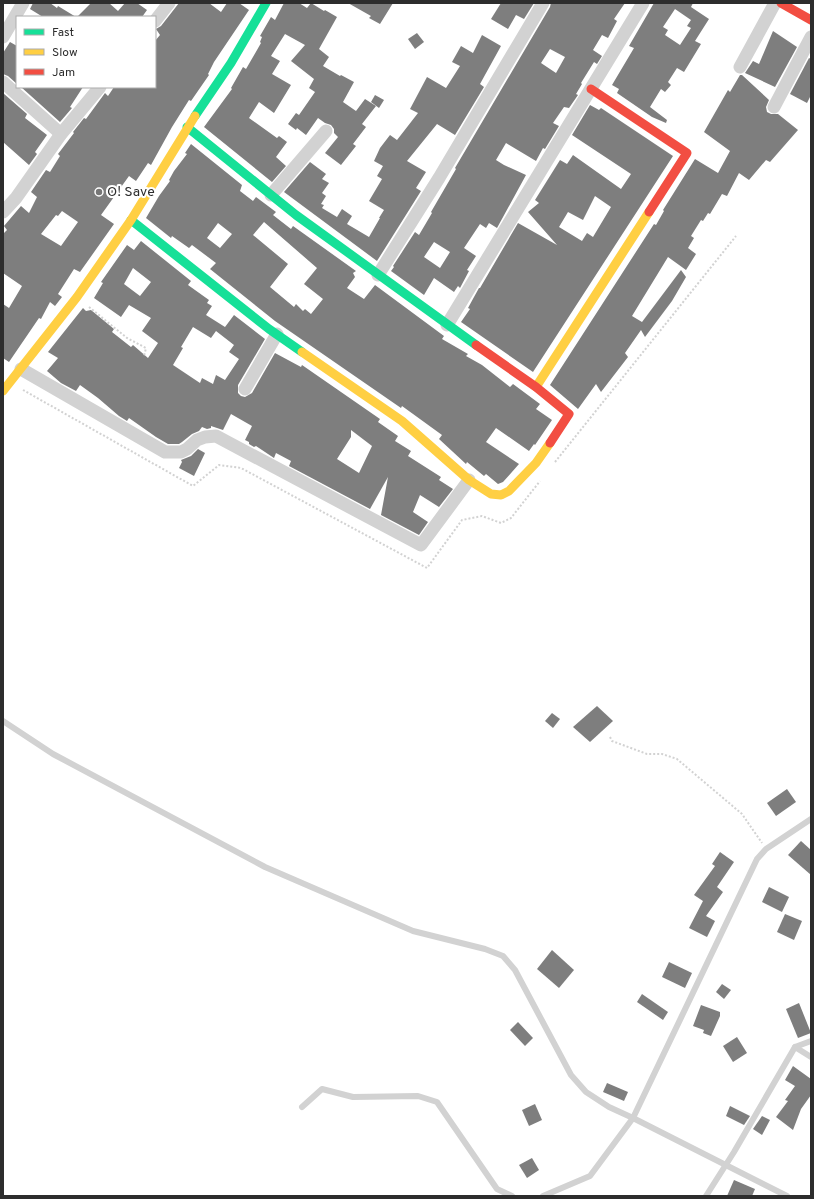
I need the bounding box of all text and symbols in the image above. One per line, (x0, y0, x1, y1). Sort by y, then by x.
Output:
legend (16, 16, 156, 88)
text: Fast (52, 25, 74, 41)
text: Slow (52, 45, 78, 61)
text: Jam (52, 65, 75, 81)
place label: O! Save (107, 184, 155, 201)
marker: O! Save (94, 187, 104, 197)

